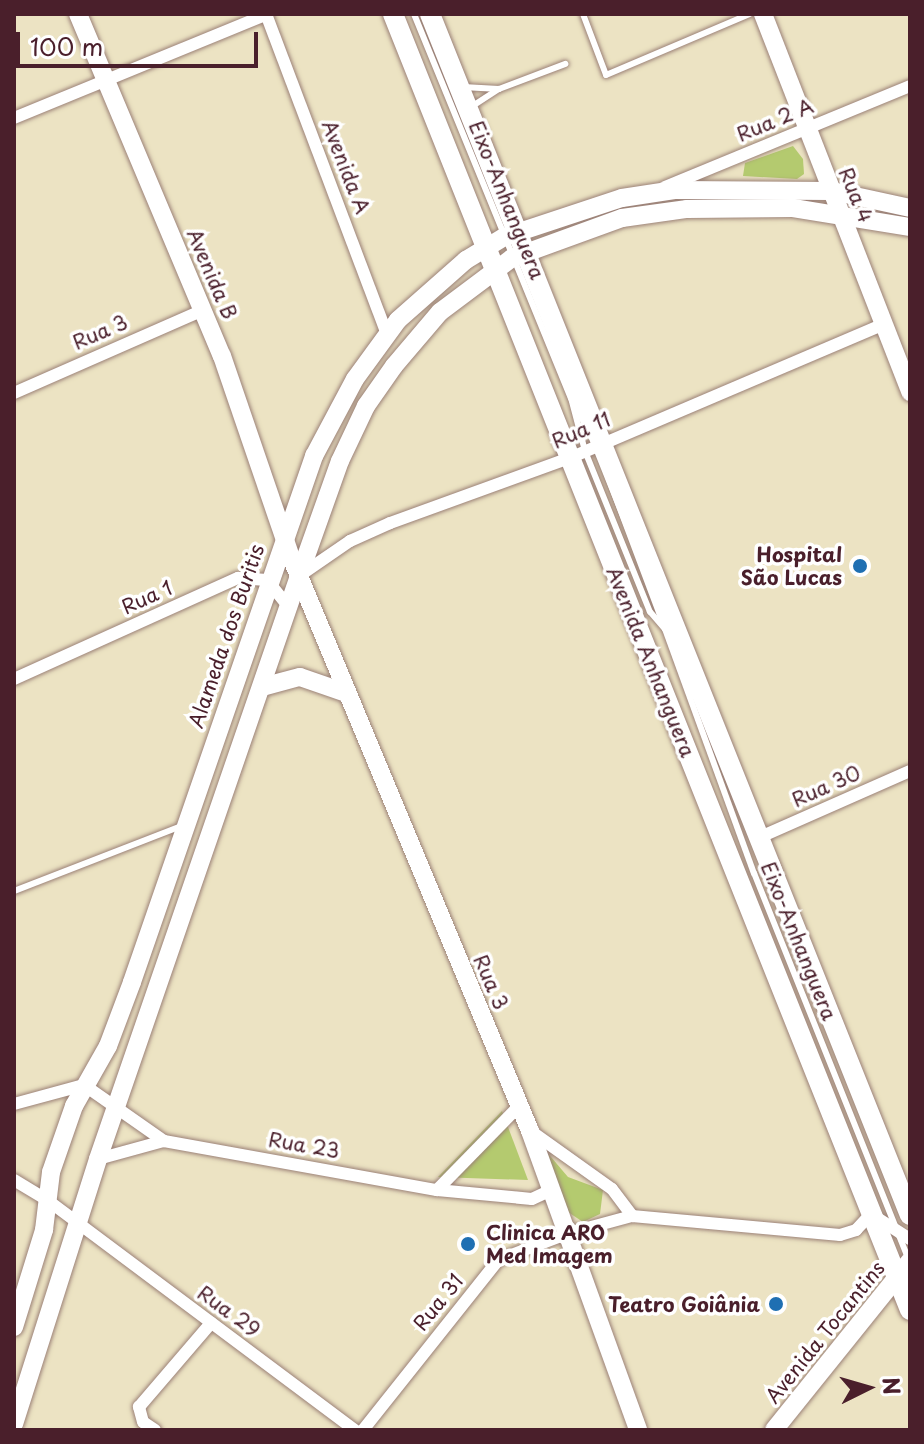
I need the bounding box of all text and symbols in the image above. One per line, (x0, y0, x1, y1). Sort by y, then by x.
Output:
scale bar (20, 16, 262, 66)
text: 100 m (30, 28, 103, 64)
street label: Rua 2 A (733, 94, 817, 146)
street label: Avenida A (317, 117, 375, 217)
street label: Eixo-Anhanguera (464, 117, 550, 283)
street label: Rua 4 (834, 164, 878, 226)
street label: Avenida B (182, 225, 242, 323)
street label: Rua 3 (69, 310, 131, 354)
street label: Rua 11 (548, 407, 614, 453)
street label: Alameda dos Buritis (183, 541, 269, 731)
place label: Hospital São Lucas (740, 542, 842, 589)
marker: Hospital São Lucas (849, 555, 871, 577)
street label: Avenida Anhanguera (602, 564, 700, 760)
street label: Rua 1 (117, 575, 177, 619)
street label: Rua 30 (788, 760, 864, 812)
street label: Eixo-Anhanguera (756, 858, 842, 1024)
street label: Rua 3 (469, 951, 513, 1013)
street label: Rua 23 (266, 1127, 342, 1163)
place label: Clinica ARO Med Imagem (486, 1220, 615, 1267)
marker: Clinica ARO Med Imagem (457, 1233, 479, 1255)
street label: Avenida Tocantins (760, 1256, 890, 1408)
street label: Rua 31 (408, 1269, 468, 1335)
street label: Rua 29 (193, 1281, 265, 1341)
place label: Teatro Goiânia (608, 1292, 760, 1316)
marker: Teatro Goiânia (767, 1295, 785, 1313)
north arrow (828, 1348, 908, 1428)
text: N (875, 1376, 910, 1396)

